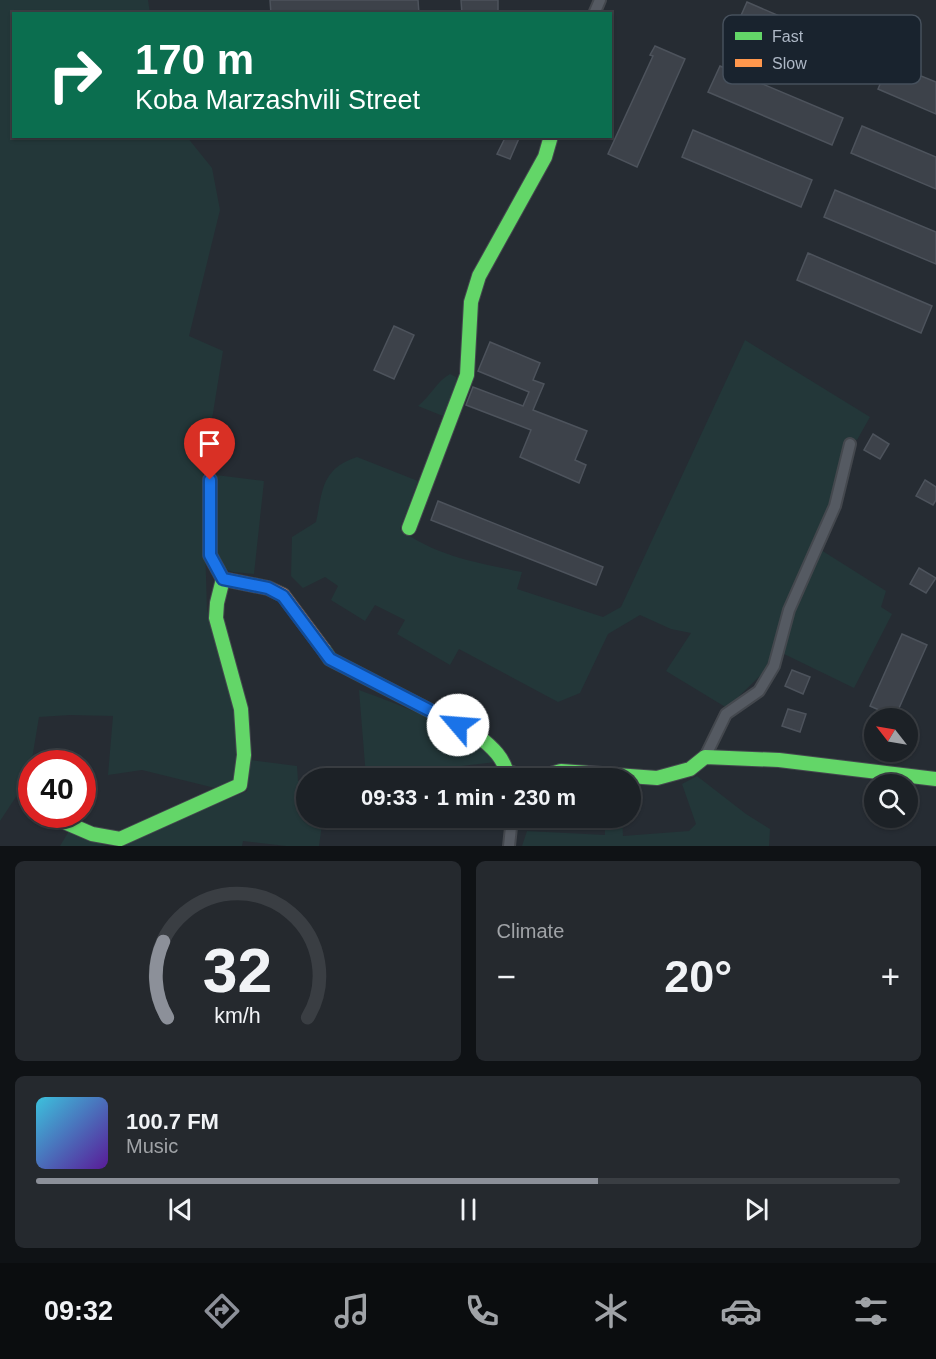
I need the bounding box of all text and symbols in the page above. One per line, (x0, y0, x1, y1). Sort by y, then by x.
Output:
legend (723, 15, 921, 84)
text: Fast (772, 28, 804, 45)
icon: right (36, 36, 114, 114)
text: 170 m (135, 36, 254, 83)
text: Slow (772, 55, 807, 72)
text: Koba Marzashvili Street (135, 85, 420, 115)
pin (184, 418, 235, 480)
icon: arrive (193, 427, 226, 460)
position arrow (426, 693, 490, 757)
north arrow (864, 708, 918, 762)
map controls (864, 708, 918, 828)
speed limit sign: 40 (18, 750, 96, 828)
button: search (864, 774, 918, 828)
text: 09:33 · 1 min · 230 m (361, 785, 576, 810)
text: Climate (497, 920, 564, 942)
text: 32 (203, 936, 272, 1005)
text: 20° (664, 951, 732, 1002)
text: − (497, 958, 516, 995)
text: + (881, 958, 900, 995)
text: km/h (215, 1004, 261, 1028)
text: 100.7 FM (126, 1109, 219, 1134)
text: Music (126, 1135, 178, 1157)
icon: previous (164, 1193, 197, 1226)
icon: pause (452, 1193, 485, 1226)
icon: next (740, 1193, 773, 1226)
icon: directions (201, 1290, 243, 1332)
icon: music (331, 1290, 373, 1332)
icon: phone (461, 1290, 503, 1332)
icon: climate (590, 1290, 632, 1332)
icon: car (720, 1290, 762, 1332)
icon: filters (850, 1290, 892, 1332)
text: 09:32 (44, 1296, 113, 1326)

